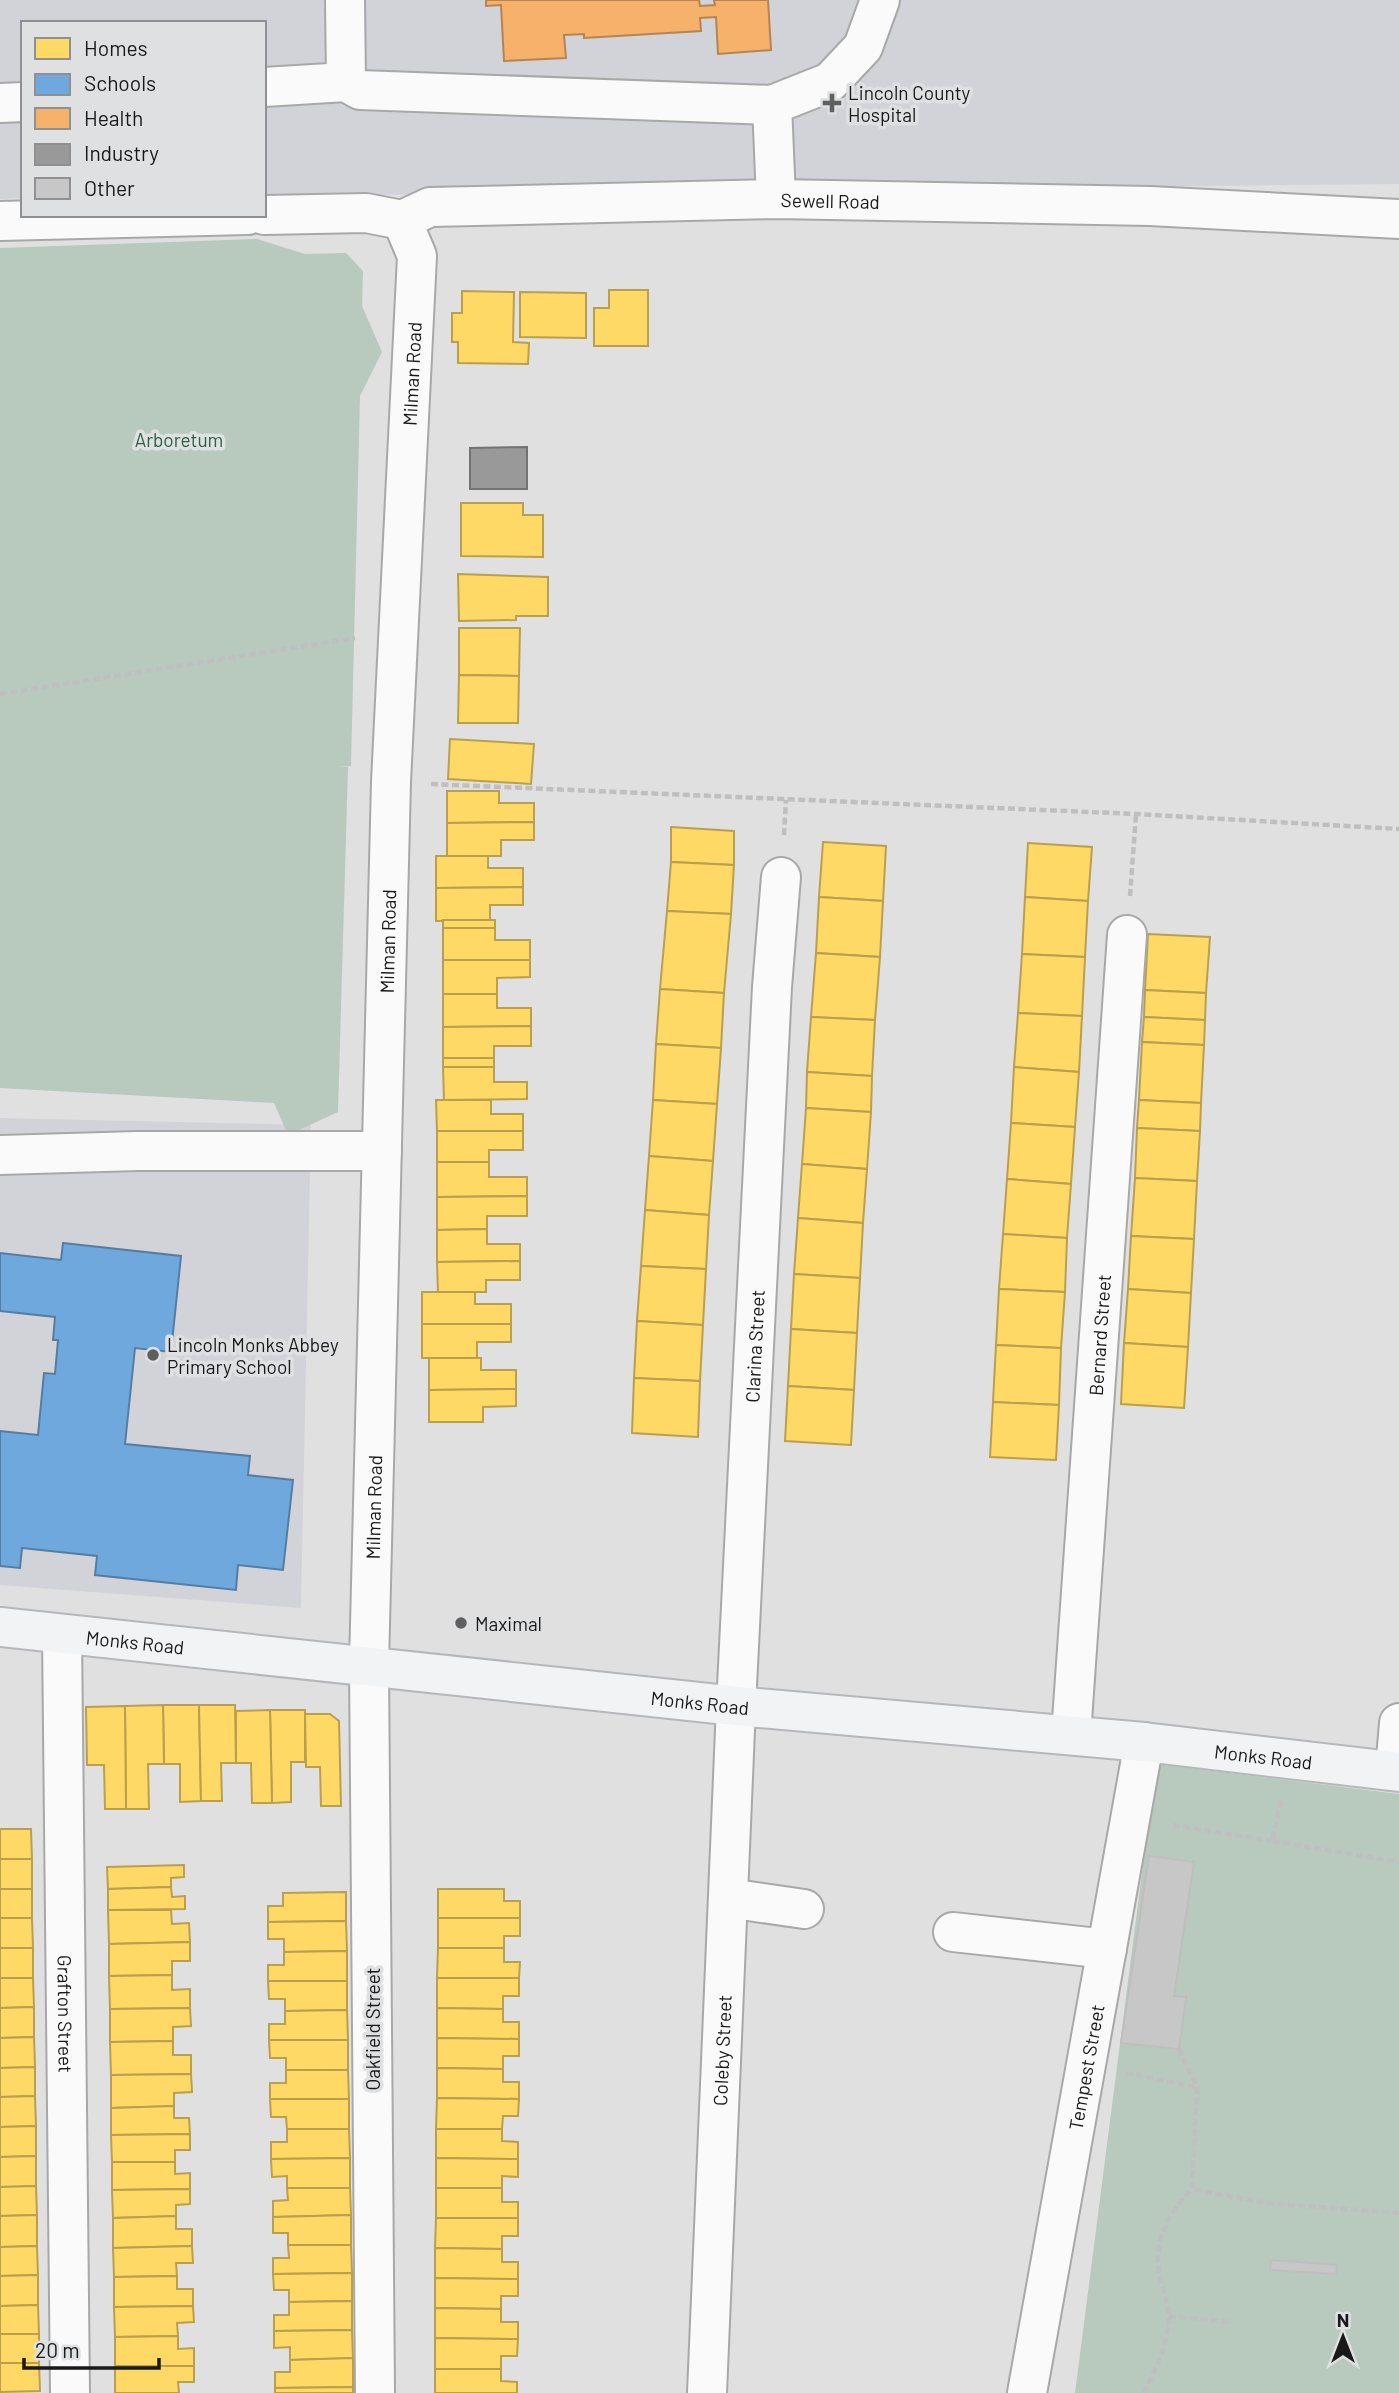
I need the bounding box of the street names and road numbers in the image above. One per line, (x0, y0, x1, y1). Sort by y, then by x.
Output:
street label: Sewell Road (781, 188, 880, 212)
street label: Milman Road (397, 321, 425, 426)
street label: Milman Road (374, 889, 400, 994)
street label: Bernard Street (1083, 1273, 1115, 1397)
street label: Clarina Street (740, 1289, 768, 1403)
street label: Milman Road (360, 1455, 386, 1560)
street label: Monks Road (85, 1625, 185, 1658)
street label: Monks Road (650, 1685, 750, 1719)
street label: Monks Road (1213, 1739, 1314, 1773)
street label: Grafton Street (54, 1955, 78, 2073)
street label: Oakfield Street (361, 1967, 384, 2091)
street label: Coleby Street (708, 1994, 735, 2106)
street label: Tempest Street (1063, 2002, 1108, 2132)

